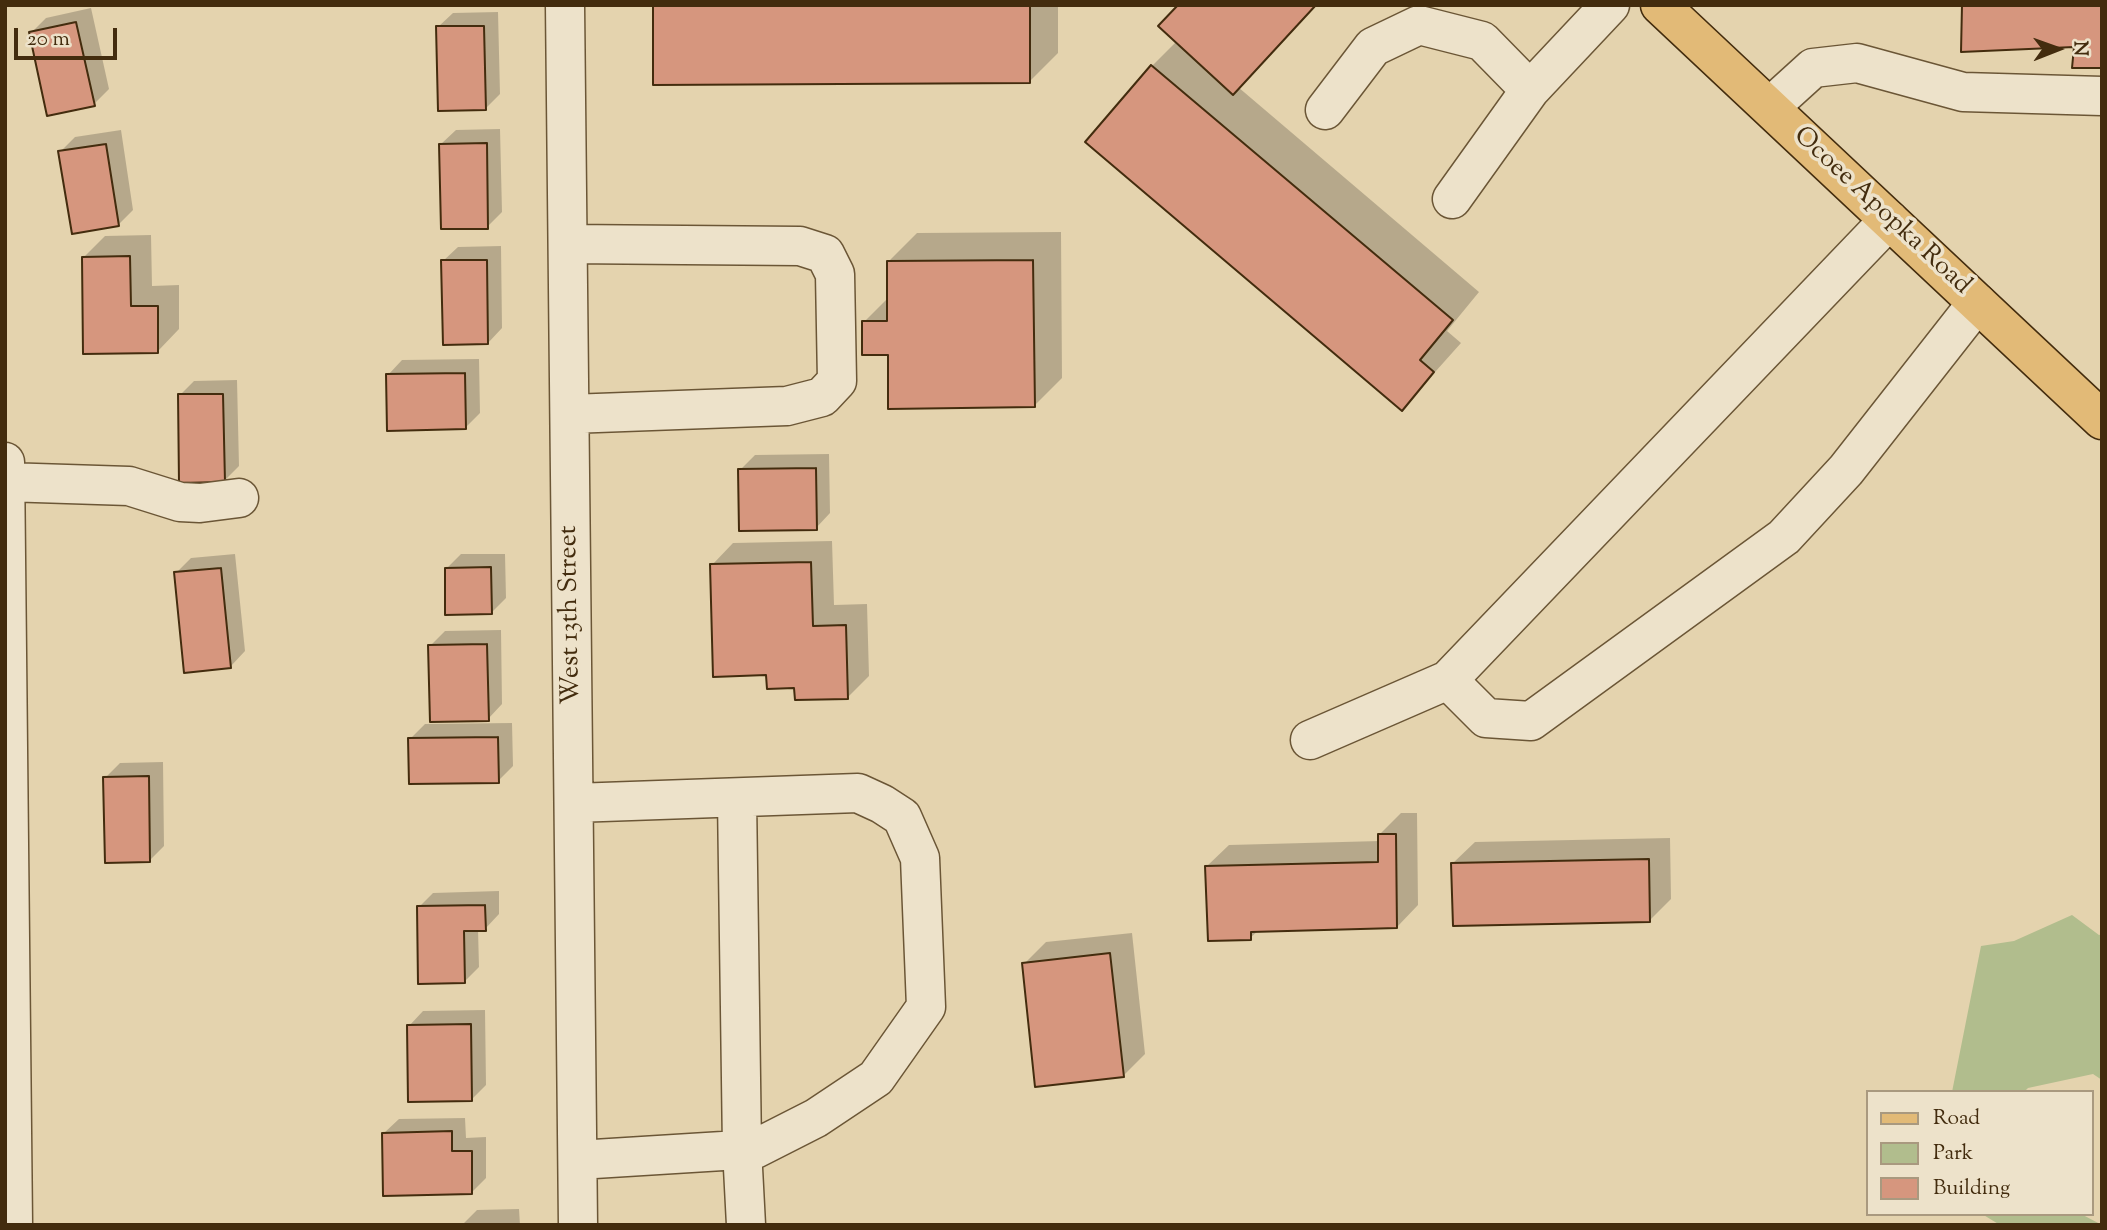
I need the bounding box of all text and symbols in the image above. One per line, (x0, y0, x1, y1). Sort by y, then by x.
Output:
scale bar (18, 14, 121, 58)
north arrow (2023, 14, 2093, 84)
text: 20 m (27, 25, 70, 55)
text: N (2066, 41, 2093, 56)
street label: Ocoee Apopka Road (1786, 122, 1976, 302)
street label: West 13th Street (555, 525, 589, 705)
legend (1866, 1090, 2093, 1216)
text: Road (1933, 1104, 1980, 1134)
text: Park (1933, 1139, 1973, 1169)
text: Building (1933, 1174, 2010, 1204)

